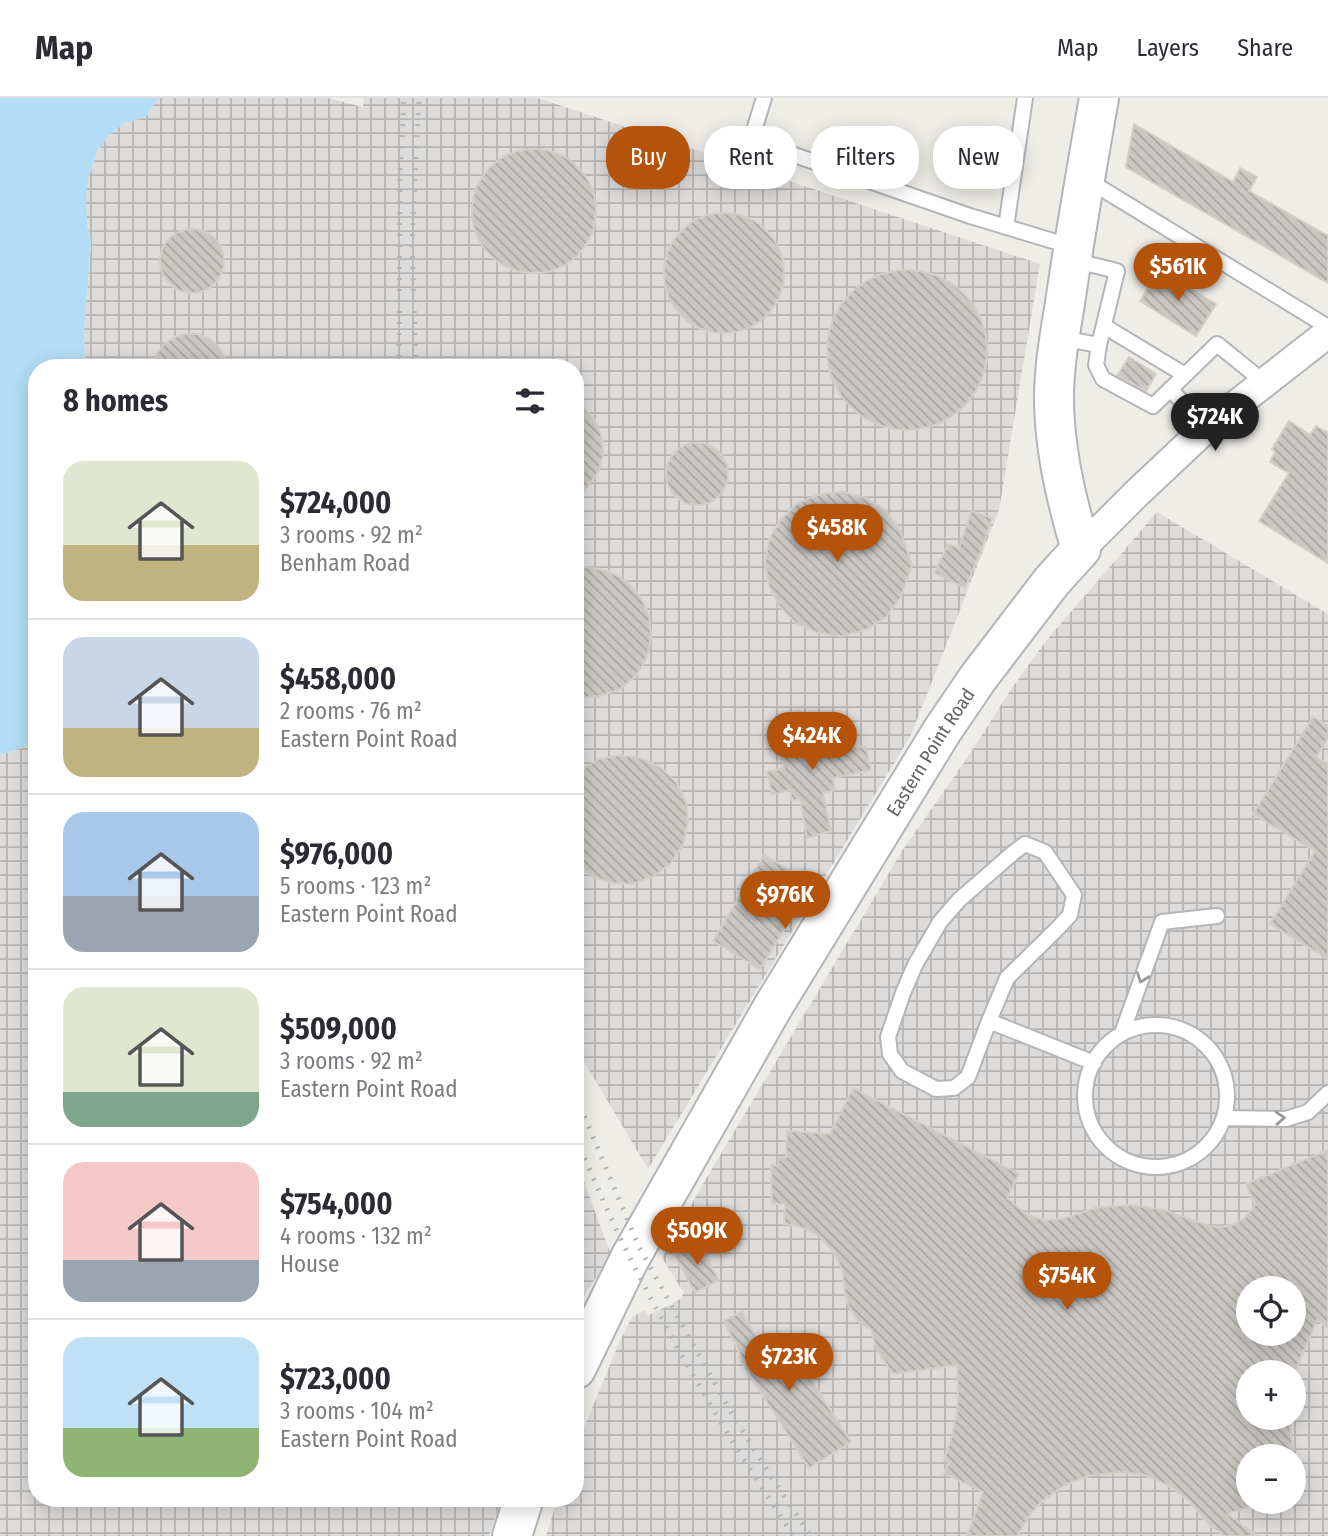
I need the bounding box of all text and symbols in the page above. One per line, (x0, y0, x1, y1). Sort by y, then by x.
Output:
text: Map (35, 28, 93, 68)
text: Map (1057, 34, 1099, 62)
text: Layers (1137, 34, 1199, 62)
text: Share (1237, 34, 1293, 62)
chip: Buy (606, 126, 690, 189)
chip: Rent (704, 126, 797, 189)
chip: Filters (811, 126, 919, 189)
chip: New (933, 126, 1023, 189)
pin: $561K (1129, 244, 1227, 303)
text: $561K (1150, 252, 1206, 280)
icon: filters (511, 382, 549, 420)
text: 8 homes (63, 383, 168, 419)
pin: $724K (1166, 394, 1264, 453)
text: $724K (1187, 402, 1243, 430)
text: $724,000 (280, 485, 391, 521)
icon: home (119, 489, 203, 573)
pin: $458K (788, 504, 886, 564)
text: $458K (807, 513, 867, 541)
text: 3 rooms · 92 m² (280, 521, 423, 549)
text: Benham Road (280, 549, 410, 577)
text: $458,000 (280, 661, 396, 697)
icon: home (119, 665, 203, 749)
street label: Eastern Point Road (882, 684, 980, 820)
text: 2 rooms · 76 m² (280, 697, 422, 725)
pin: $424K (763, 712, 861, 772)
text: $424K (783, 721, 841, 749)
text: Eastern Point Road (280, 725, 458, 753)
text: $976,000 (280, 836, 393, 872)
icon: home (119, 840, 203, 924)
text: 5 rooms · 123 m² (280, 872, 431, 900)
pin: $976K (736, 872, 834, 931)
text: $976K (756, 880, 814, 908)
text: Eastern Point Road (280, 900, 458, 928)
one-way arrow (1136, 971, 1150, 983)
text: $509,000 (280, 1011, 397, 1047)
icon: home (119, 1015, 203, 1099)
text: 3 rooms · 92 m² (280, 1047, 423, 1075)
text: Eastern Point Road (280, 1075, 458, 1103)
one-way arrow (1275, 1110, 1286, 1125)
text: $754,000 (280, 1186, 393, 1222)
icon: home (119, 1190, 203, 1274)
pin: $509K (648, 1208, 746, 1267)
text: $509K (667, 1216, 727, 1244)
text: 4 rooms · 132 m² (280, 1222, 432, 1250)
text: House (280, 1250, 339, 1278)
pin: $754K (1018, 1252, 1116, 1312)
text: $754K (1038, 1261, 1096, 1289)
map controls (1236, 1276, 1306, 1514)
button: locate (1236, 1276, 1306, 1346)
pin: $723K (740, 1334, 838, 1393)
text: $723K (761, 1342, 817, 1370)
button: + (1236, 1360, 1306, 1430)
text: $723,000 (280, 1361, 391, 1397)
icon: home (119, 1365, 203, 1449)
text: 3 rooms · 104 m² (280, 1397, 434, 1425)
text: Eastern Point Road (280, 1425, 458, 1453)
button: − (1236, 1444, 1306, 1514)

